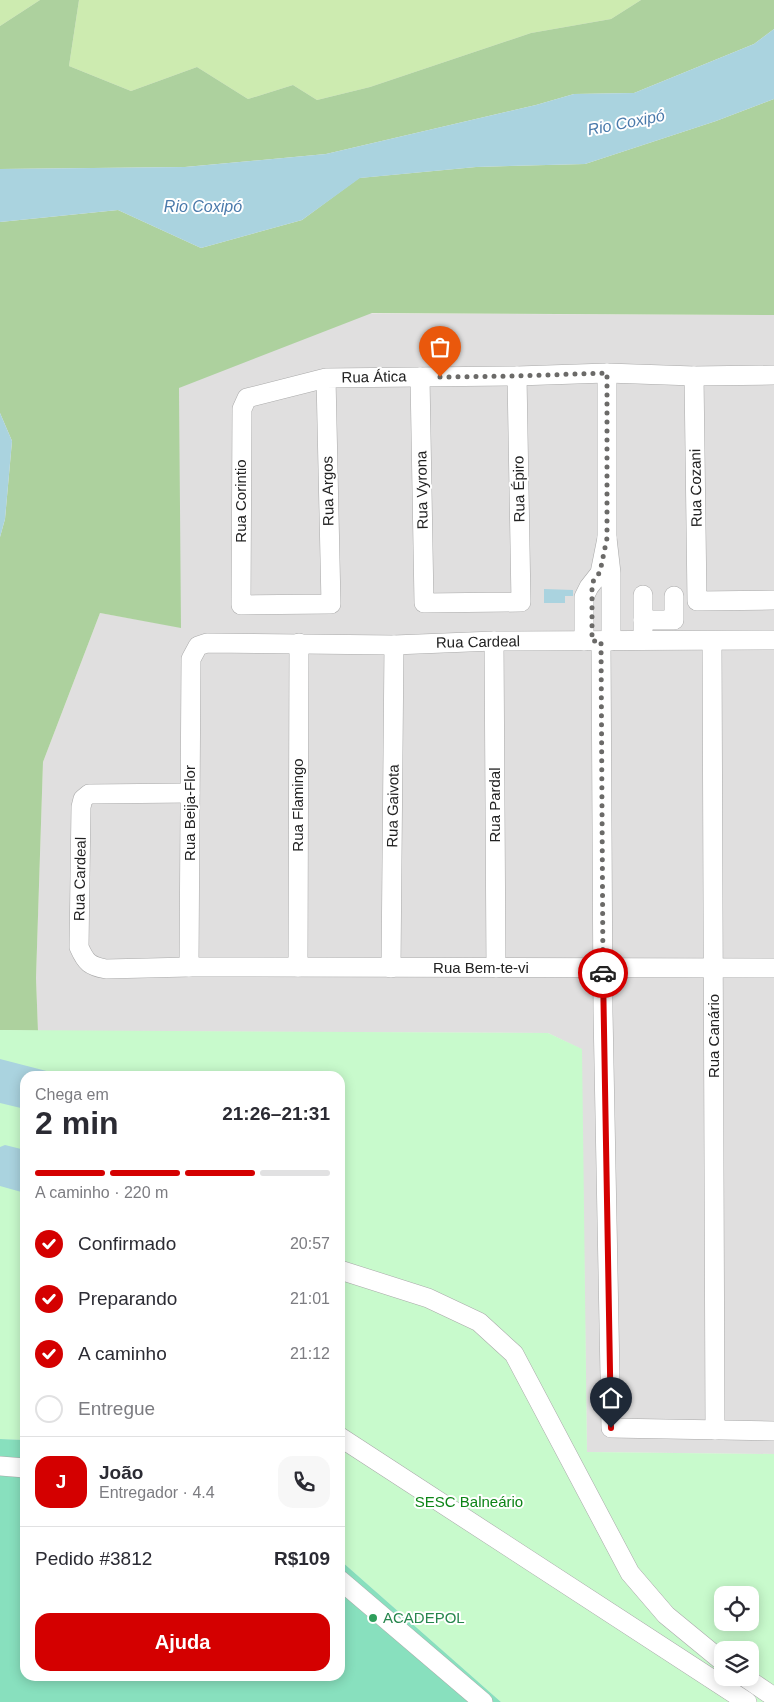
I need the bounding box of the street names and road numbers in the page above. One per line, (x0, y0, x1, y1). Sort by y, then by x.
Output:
street label: Rua Ática (341, 367, 407, 386)
street label: Rua Cozani (686, 449, 705, 527)
street label: Rua Vyrona (412, 450, 431, 529)
street label: Rua Argos (318, 456, 337, 526)
street label: Rua Épiro (509, 456, 528, 523)
street label: Rua Corintio (232, 459, 249, 543)
street label: Rua Cardeal (436, 632, 520, 651)
street label: Rua Flamingo (289, 758, 306, 852)
street label: Rua Gaivota (383, 764, 402, 848)
street label: Rua Beija-Flor (181, 765, 198, 861)
street label: Rua Pardal (486, 767, 503, 843)
street label: Rua Cardeal (70, 837, 89, 921)
street label: Rua Bem-te-vi (433, 959, 529, 976)
street label: Rua Canário (705, 994, 722, 1078)

